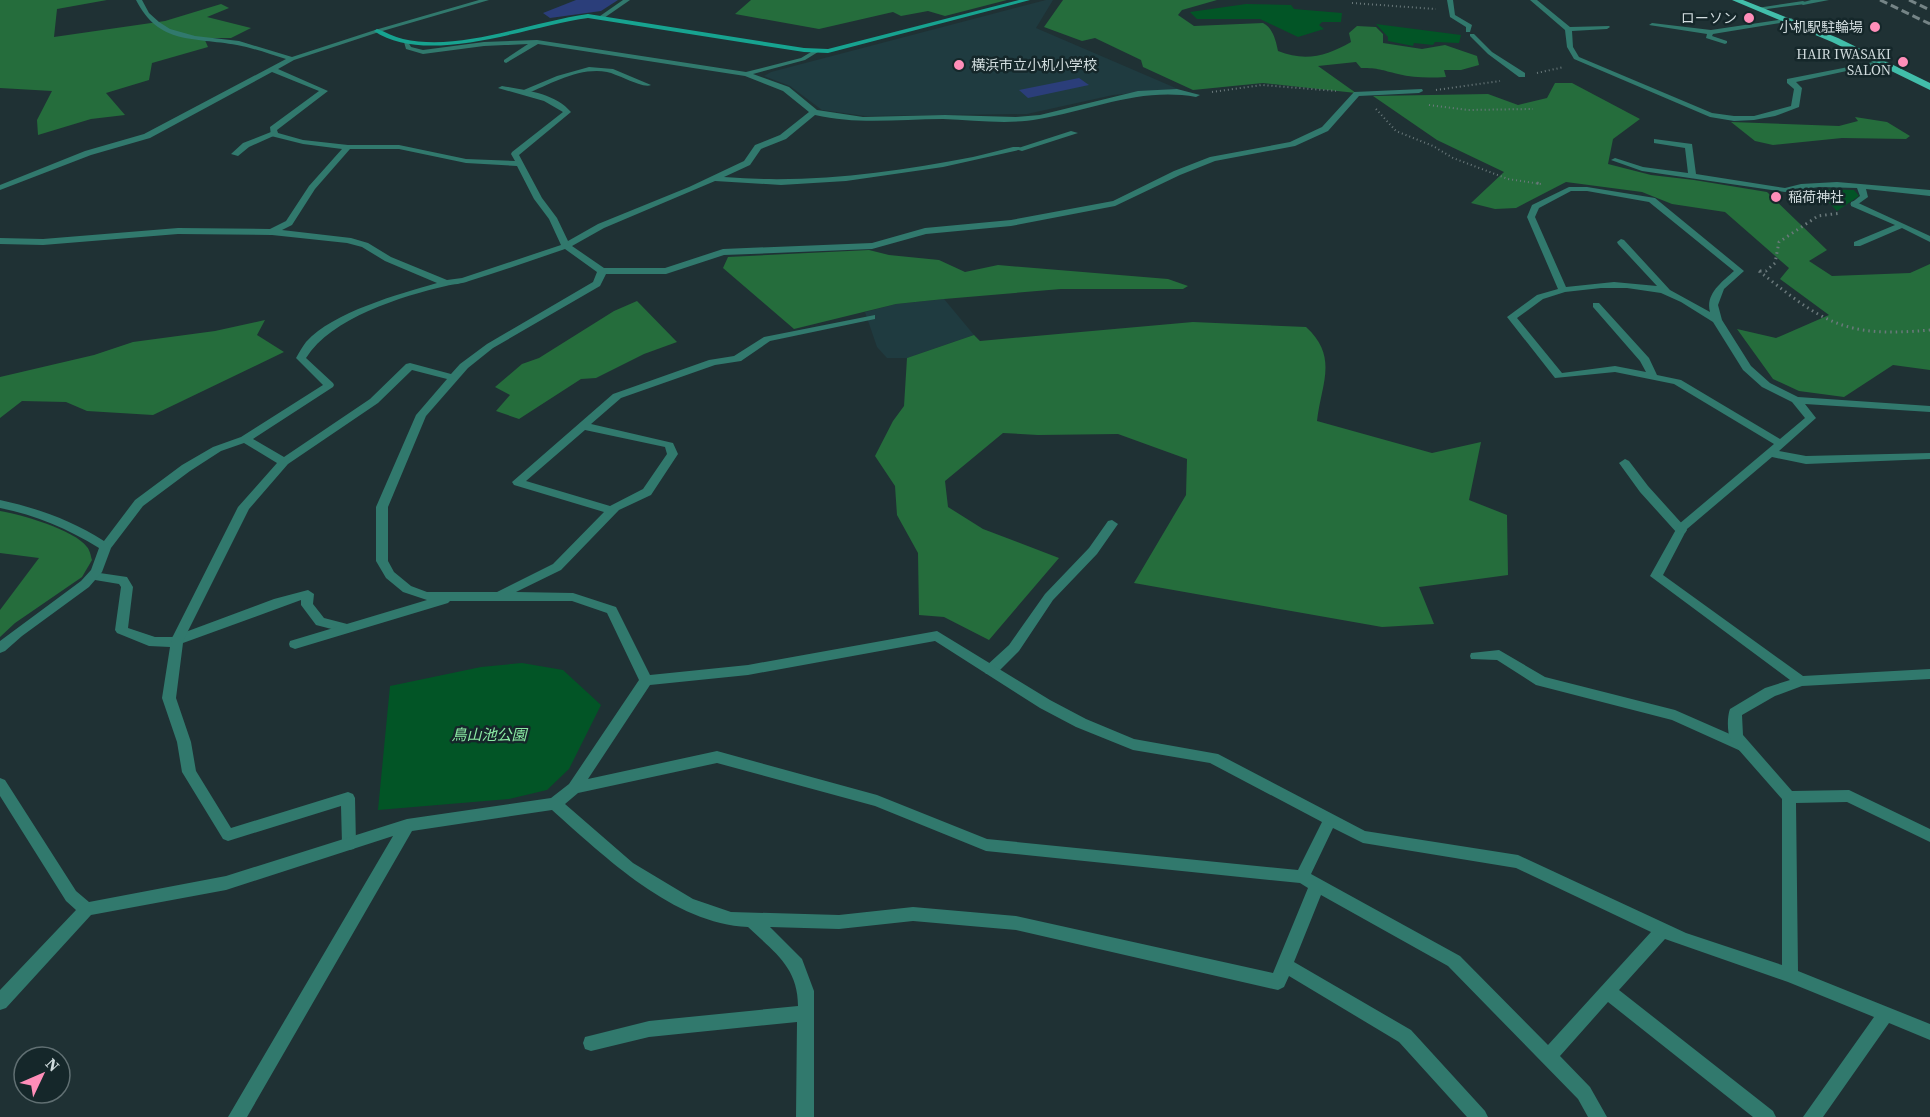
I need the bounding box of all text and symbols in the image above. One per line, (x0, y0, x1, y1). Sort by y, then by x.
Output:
place label: ローソン (1681, 8, 1737, 28)
marker: ローソン (1742, 11, 1756, 25)
place label: 小机駅駐輪場 (1779, 17, 1863, 37)
marker: 小机駅駐輪場 (1868, 20, 1882, 34)
place label: HAIR IWASAKI SALON (1796, 44, 1891, 80)
place label: 横浜市立小机小学校 (971, 55, 1097, 75)
marker: HAIR IWASAKI SALON (1896, 55, 1910, 69)
marker: 横浜市立小机小学校 (952, 58, 966, 72)
place label: 稲荷神社 (1788, 187, 1844, 207)
marker: 稲荷神社 (1769, 190, 1783, 204)
park label: 鳥山池公園 (451, 724, 528, 745)
north arrow (12, 1045, 72, 1105)
text: N (41, 1053, 65, 1077)

